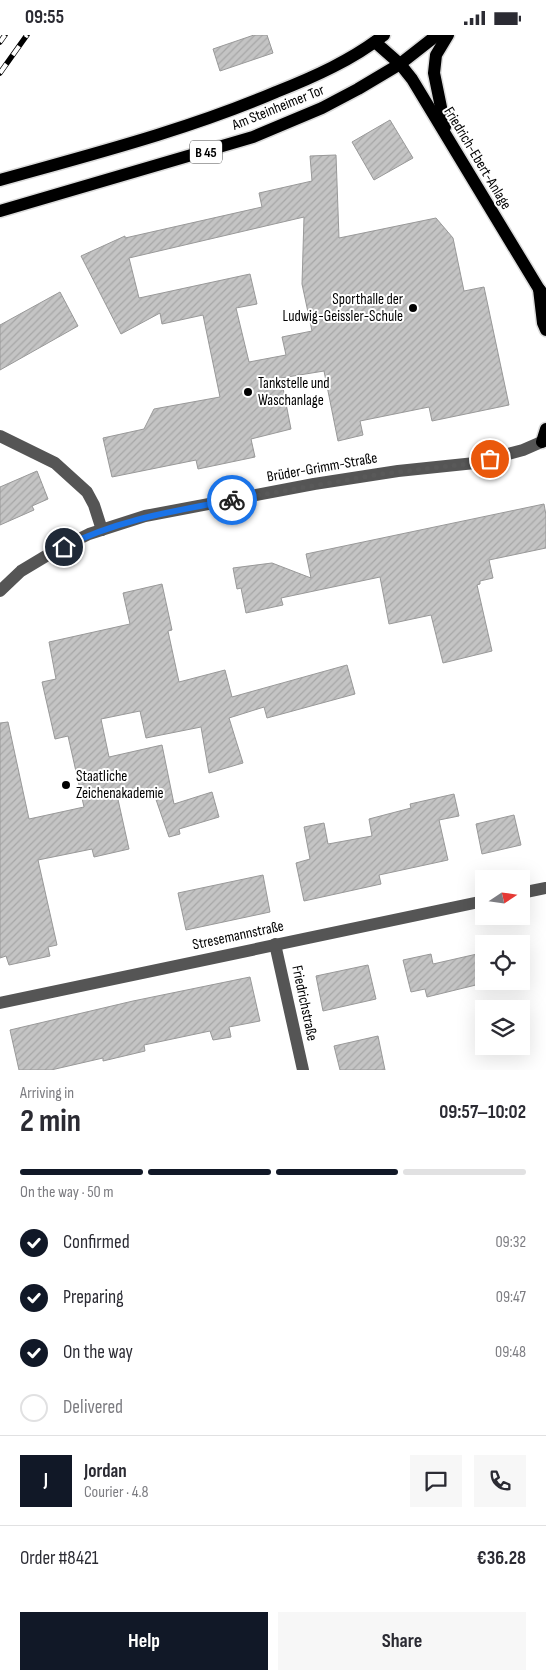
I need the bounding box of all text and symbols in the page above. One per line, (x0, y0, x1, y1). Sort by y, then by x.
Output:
text: 09:55 (25, 6, 64, 29)
street label: Am Steinheimer Tor (228, 80, 328, 135)
street label: Friedrich-Ebert-Anlage (439, 103, 516, 213)
road number: B 45 (190, 140, 222, 163)
place label: Sporthalle der Ludwig-Geissler-Schule (283, 290, 404, 326)
marker: Sporthalle der Ludwig-Geissler-Schule (407, 302, 419, 314)
place label: Tankstelle und Waschanlage (258, 374, 330, 410)
marker: Tankstelle und Waschanlage (242, 386, 254, 398)
pin (469, 438, 511, 480)
icon: bag (476, 445, 504, 473)
street label: Brüder-Grimm-Straße (265, 448, 379, 487)
courier (207, 475, 257, 525)
icon: bike (218, 486, 246, 514)
pin (43, 526, 85, 568)
icon: home (50, 533, 78, 561)
place label: Staatliche Zeichenakademie (76, 767, 164, 803)
marker: Staatliche Zeichenakademie (60, 779, 72, 791)
north arrow (475, 870, 530, 925)
map controls (475, 870, 530, 1055)
street label: Stresemannstraße (191, 917, 286, 954)
button: locate (475, 935, 530, 990)
street label: Friedrichstraße (287, 964, 322, 1043)
button: layers (475, 1000, 530, 1055)
text: Arriving in (20, 1084, 74, 1103)
text: 09:57–10:02 (439, 1101, 526, 1124)
text: 2 min (20, 1102, 81, 1141)
text: On the way · 50 m (20, 1183, 114, 1202)
icon: check (20, 1229, 48, 1257)
text: Confirmed (63, 1231, 130, 1254)
text: 09:32 (495, 1233, 526, 1252)
icon: check (20, 1284, 48, 1312)
text: Preparing (63, 1286, 124, 1309)
text: 09:47 (496, 1288, 526, 1307)
icon: check (20, 1339, 48, 1367)
text: On the way (63, 1341, 133, 1364)
text: 09:48 (495, 1343, 526, 1362)
text: Delivered (63, 1396, 123, 1419)
button: chat (410, 1455, 462, 1507)
button: phone (474, 1455, 526, 1507)
text: Jordan (84, 1460, 127, 1483)
text: J (44, 1469, 48, 1492)
text: Courier · 4.8 (84, 1483, 148, 1502)
text: Order #8421 (20, 1547, 98, 1570)
text: €36.28 (477, 1547, 526, 1570)
button: Help (20, 1612, 268, 1670)
button: Share (278, 1612, 526, 1670)

